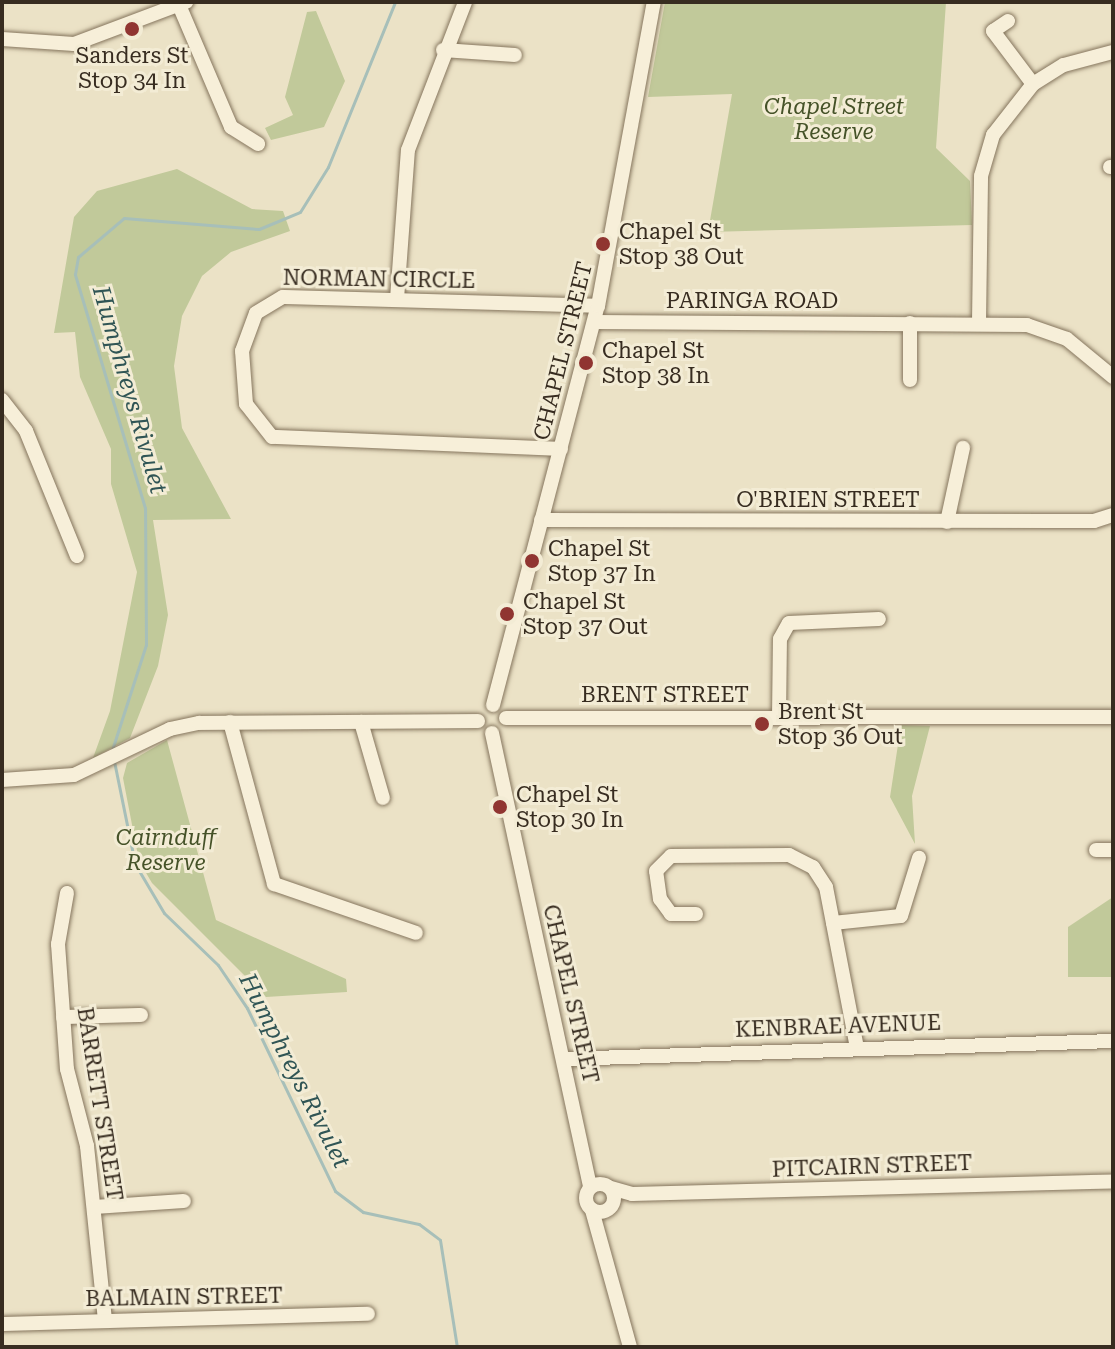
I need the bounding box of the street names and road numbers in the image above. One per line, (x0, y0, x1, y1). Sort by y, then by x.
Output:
street label: CHAPEL STREET (528, 259, 598, 443)
street label: NORMAN CIRCLE (283, 264, 475, 294)
street label: PARINGA ROAD (666, 288, 838, 314)
street label: O'BRIEN STREET (736, 487, 920, 513)
street label: BRENT STREET (581, 682, 749, 708)
street label: CHAPEL STREET (538, 902, 604, 1086)
street label: BARRETT STREET (72, 1005, 128, 1203)
street label: KENBRAE AVENUE (735, 1009, 941, 1043)
street label: PITCAIRN STREET (771, 1149, 973, 1183)
street label: BALMAIN STREET (85, 1282, 283, 1312)

